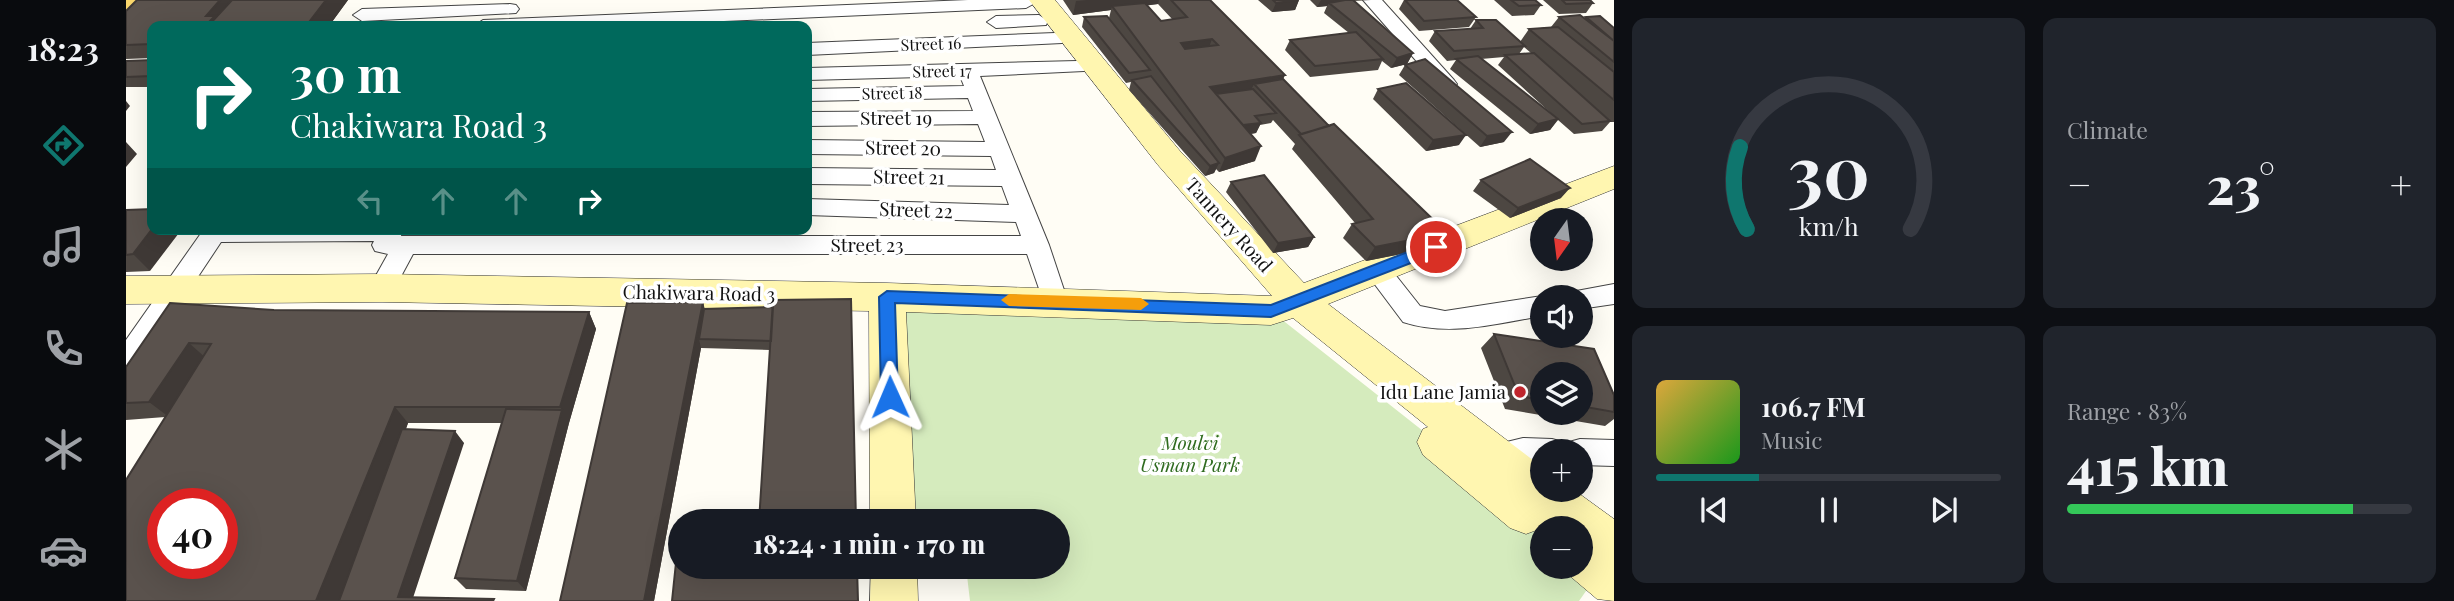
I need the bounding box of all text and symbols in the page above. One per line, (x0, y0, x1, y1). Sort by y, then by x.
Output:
text: 18:23 (27, 26, 99, 69)
street label: Street 16 (900, 32, 962, 55)
text: 30 m (290, 40, 401, 105)
icon: right (175, 49, 266, 140)
street label: Street 17 (912, 59, 972, 82)
street label: Street 18 (861, 81, 923, 104)
text: Chakiwara Road 3 (290, 103, 547, 146)
street label: Street 19 (860, 104, 932, 130)
text: Climate (2067, 114, 2148, 145)
text: 30 (1787, 120, 1870, 217)
icon: directions (39, 121, 88, 170)
street label: Street 20 (865, 133, 941, 161)
text: 23° (2207, 149, 2275, 218)
text: − (2067, 158, 2092, 209)
text: + (2390, 158, 2412, 209)
street label: Street 21 (873, 162, 945, 190)
street label: Tannery Road (1180, 171, 1279, 277)
icon: left (351, 182, 389, 220)
icon: ahead (424, 182, 462, 220)
icon: ahead (497, 182, 535, 220)
icon: right (570, 182, 608, 220)
street label: Street 22 (879, 195, 953, 223)
north arrow (1530, 208, 1592, 271)
map controls (1530, 208, 1593, 579)
text: km/h (1799, 209, 1859, 242)
pin (1406, 217, 1466, 277)
icon: music (39, 222, 88, 271)
icon: arrive (1417, 228, 1455, 266)
street label: Street 23 (830, 231, 904, 257)
street label: Chakiwara Road 3 (622, 278, 776, 306)
button: sound (1530, 285, 1593, 348)
icon: phone (39, 324, 88, 373)
position arrow (853, 360, 927, 434)
button: layers (1530, 362, 1593, 425)
place label: Idu Lane Jamia (1380, 378, 1507, 404)
marker: Idu Lane Jamia (1512, 384, 1528, 400)
text: 106.7 FM (1761, 389, 1866, 424)
text: Range · 83% (2067, 395, 2187, 426)
text: Music (1761, 424, 1822, 455)
icon: climate (39, 425, 88, 474)
park label: Moulvi Usman Park (1140, 429, 1240, 477)
text: 415 km (2067, 430, 2228, 499)
button: + (1530, 439, 1593, 502)
speed limit sign: 40 (147, 488, 238, 579)
icon: previous (1695, 491, 1733, 529)
icon: pause (1810, 491, 1848, 529)
icon: next (1925, 491, 1963, 529)
button: − (1530, 516, 1593, 579)
icon: car (39, 526, 88, 575)
text: 18:24 · 1 min · 170 m (753, 526, 985, 561)

